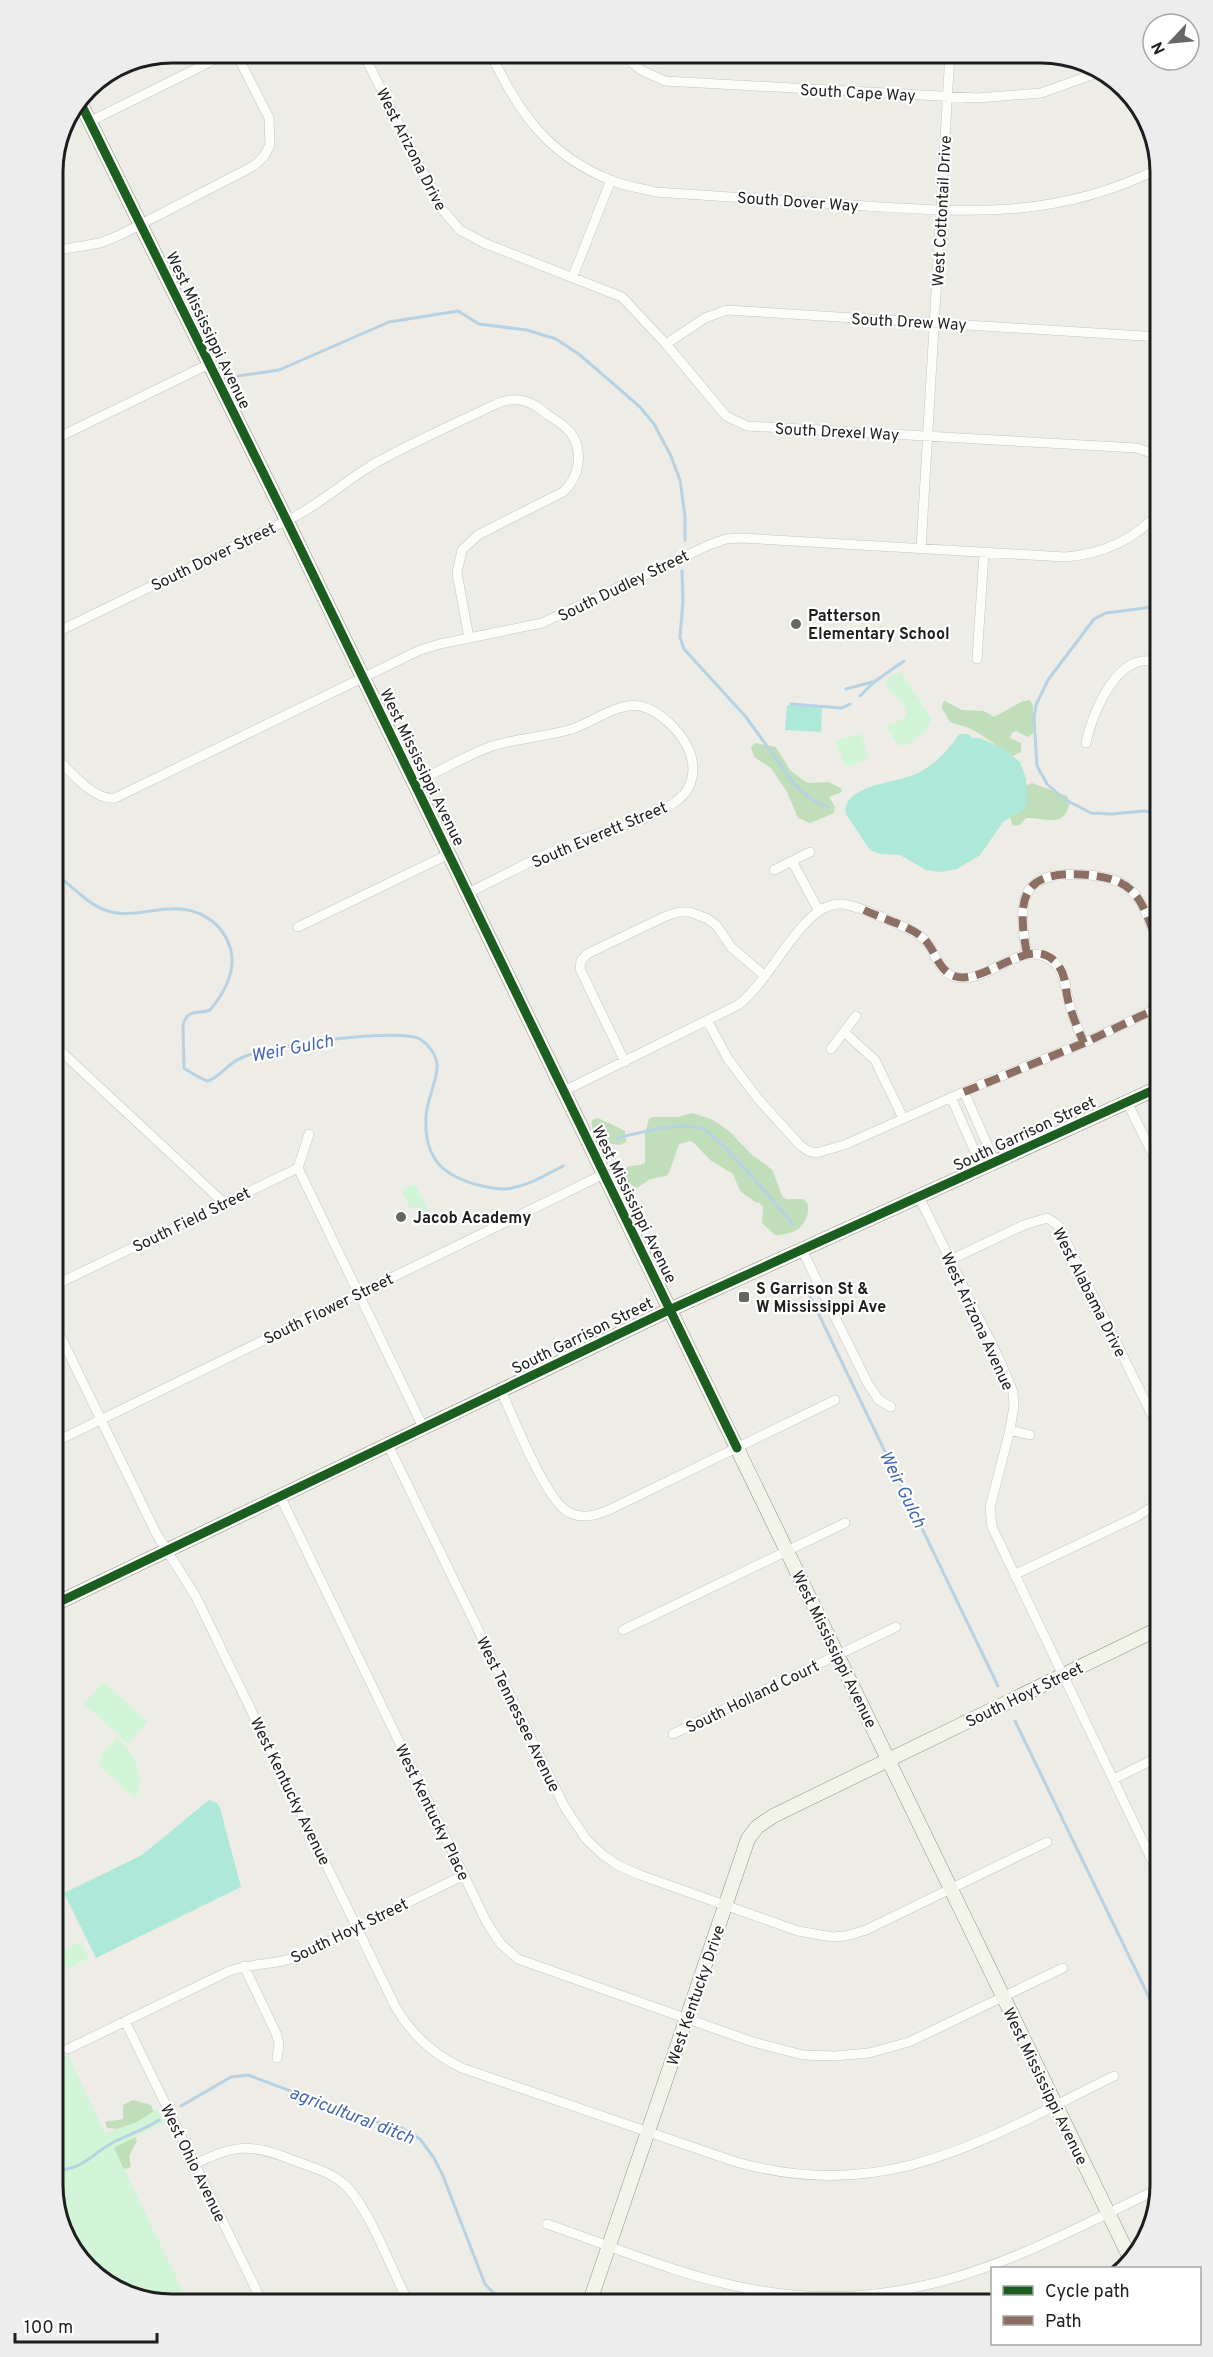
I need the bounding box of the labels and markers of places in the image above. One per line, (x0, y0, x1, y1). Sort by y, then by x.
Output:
place label: Patterson Elementary School (808, 607, 950, 645)
marker: Patterson Elementary School (789, 617, 803, 631)
place label: Jacob Academy (413, 1209, 531, 1229)
marker: Jacob Academy (394, 1210, 408, 1224)
place label: S Garrison St & W Mississippi Ave (756, 1280, 886, 1318)
marker: S Garrison St & W Mississippi Ave (737, 1290, 751, 1304)

